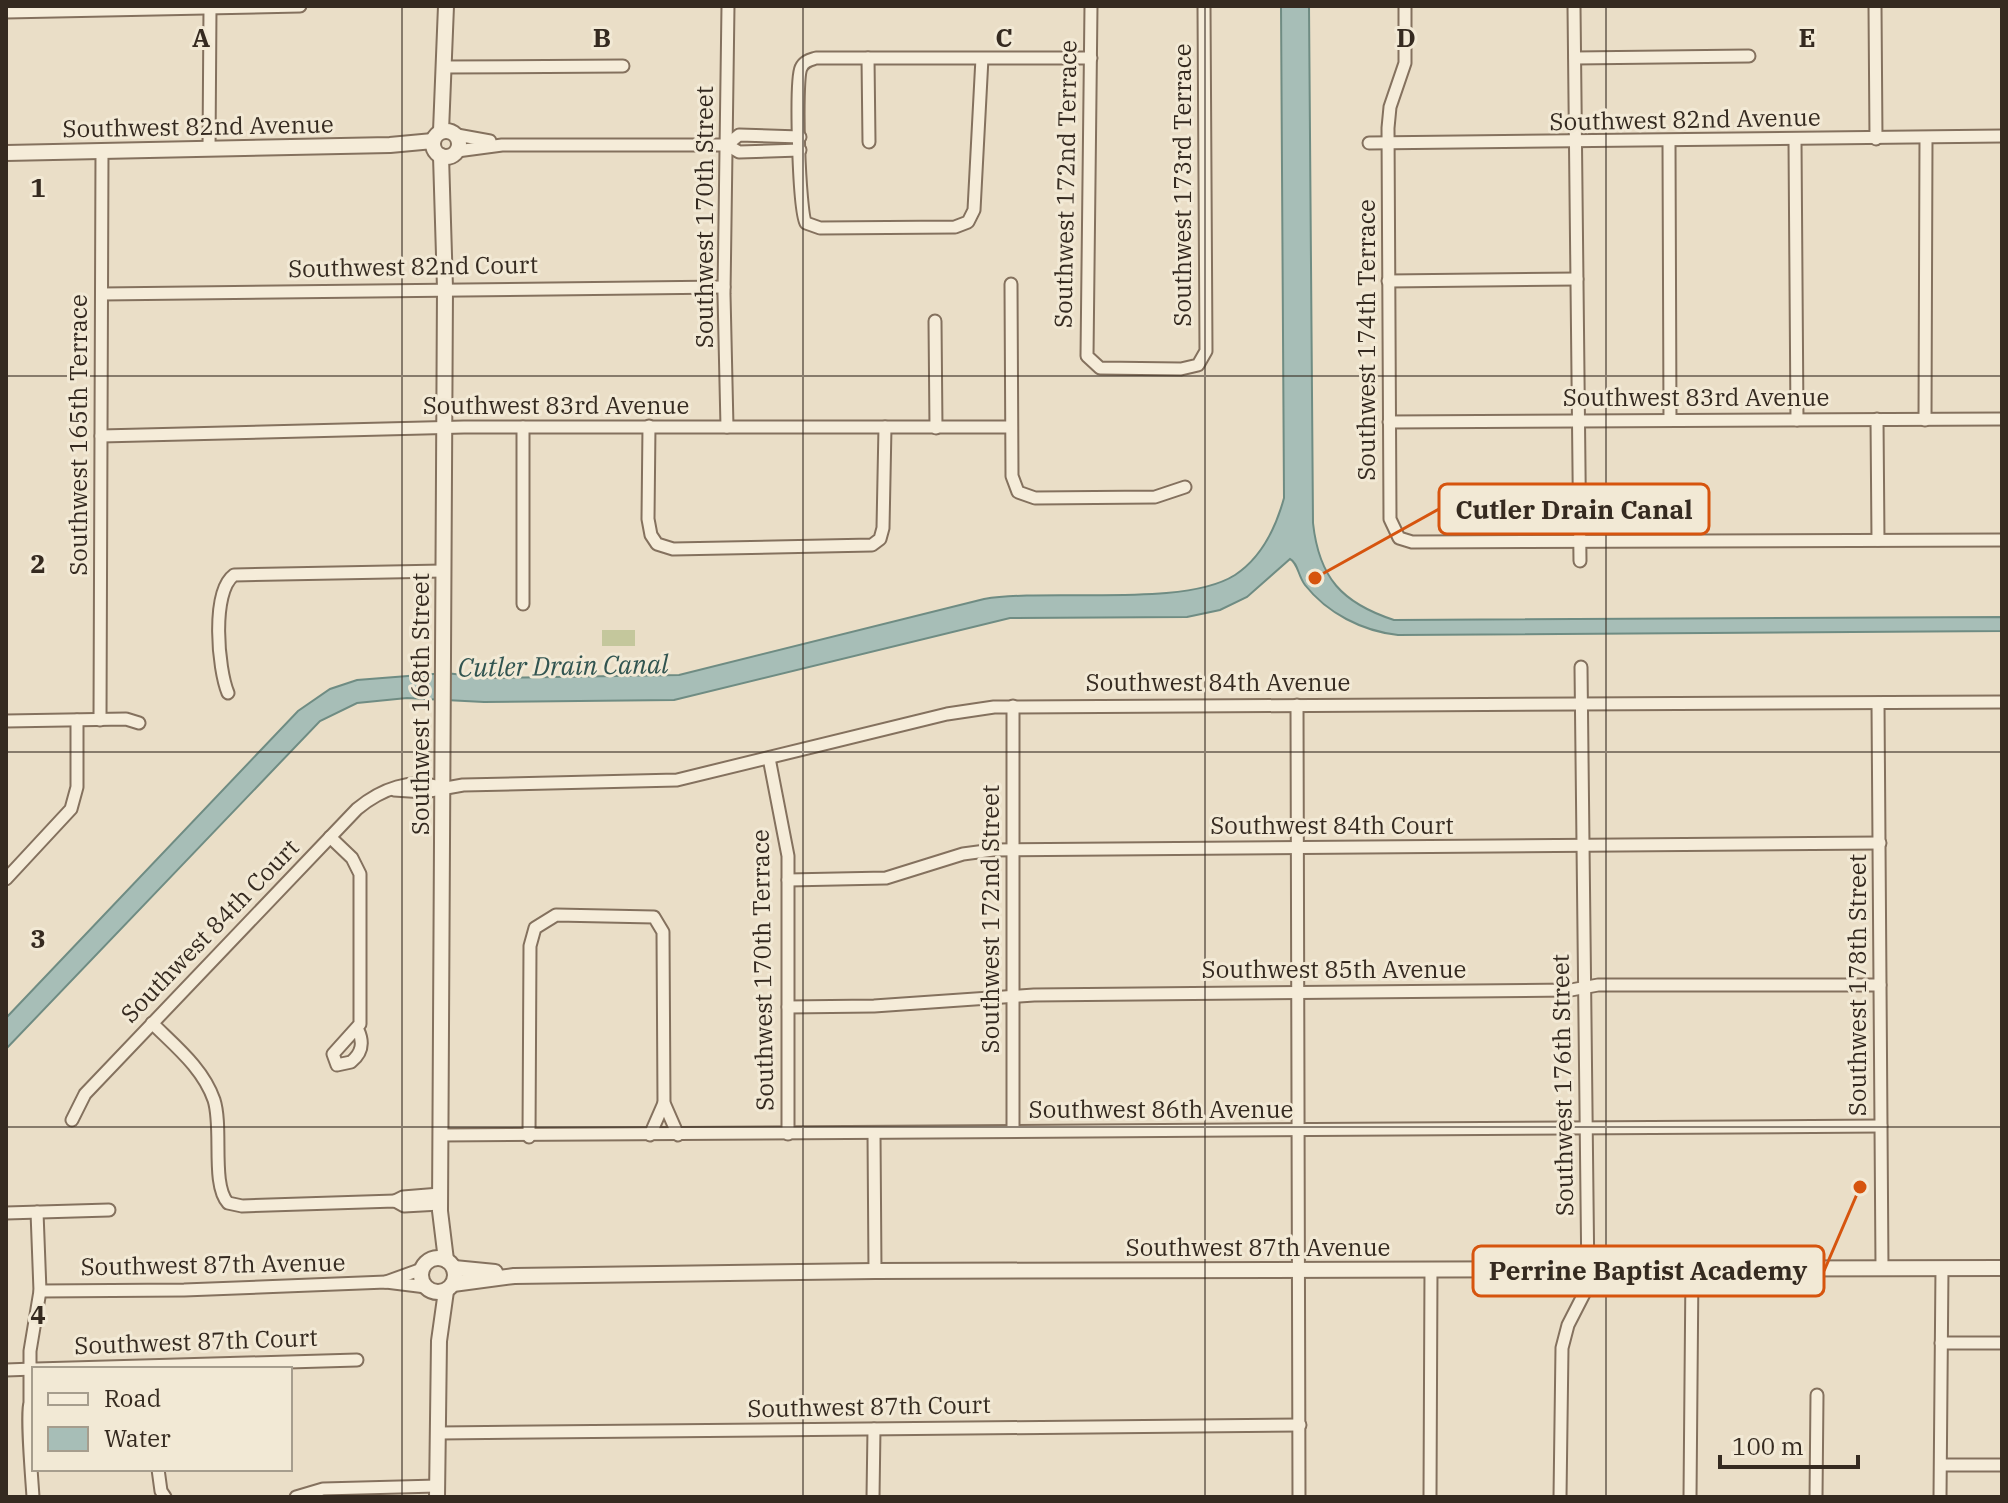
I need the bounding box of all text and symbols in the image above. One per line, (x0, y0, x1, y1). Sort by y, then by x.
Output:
text: A (192, 20, 210, 54)
text: B (593, 20, 611, 54)
text: C (995, 20, 1013, 54)
text: D (1396, 20, 1416, 54)
text: E (1798, 20, 1816, 54)
street label: Southwest 172nd Terrace (1046, 40, 1084, 328)
street label: Southwest 173rd Terrace (1166, 43, 1198, 327)
street label: Southwest 170th Street (688, 86, 720, 348)
street label: Southwest 82nd Avenue (1549, 101, 1821, 137)
street label: Southwest 82nd Avenue (62, 108, 334, 144)
text: 1 (30, 170, 46, 204)
street label: Southwest 174th Terrace (1350, 199, 1382, 481)
street label: Southwest 82nd Court (288, 248, 538, 284)
street label: Southwest 165th Terrace (62, 294, 94, 576)
street label: Southwest 83rd Avenue (1563, 381, 1829, 413)
street label: Southwest 83rd Avenue (423, 389, 689, 421)
callout: Cutler Drain Canal (1439, 484, 1709, 534)
text: Cutler Drain Canal (1455, 492, 1693, 526)
text: 2 (30, 546, 46, 580)
street label: Southwest 168th Street (404, 573, 436, 835)
water label: Cutler Drain Canal (457, 646, 669, 684)
street label: Southwest 84th Avenue (1086, 666, 1350, 698)
street label: Southwest 172nd Street (974, 785, 1006, 1053)
street label: Southwest 84th Court (1210, 809, 1454, 841)
street label: Southwest 170th Terrace (744, 829, 780, 1111)
street label: Southwest 84th Court (113, 832, 305, 1029)
street label: Southwest 178th Street (1841, 854, 1873, 1116)
text: 3 (30, 921, 46, 955)
street label: Southwest 85th Avenue (1202, 953, 1466, 985)
street label: Southwest 176th Street (1544, 954, 1580, 1216)
street label: Southwest 86th Avenue (1029, 1093, 1293, 1125)
street label: Southwest 87th Avenue (1126, 1231, 1390, 1263)
street label: Southwest 87th Avenue (80, 1246, 346, 1282)
callout: Perrine Baptist Academy (1473, 1246, 1824, 1296)
text: Perrine Baptist Academy (1489, 1253, 1807, 1287)
text: 4 (30, 1297, 46, 1331)
street label: Southwest 87th Court (74, 1321, 318, 1361)
legend (32, 1367, 292, 1471)
text: Road (104, 1382, 161, 1414)
street label: Southwest 87th Court (747, 1388, 991, 1424)
scale bar (1720, 1419, 1858, 1469)
text: Water (104, 1422, 171, 1454)
text: 100 m (1732, 1430, 1804, 1462)

